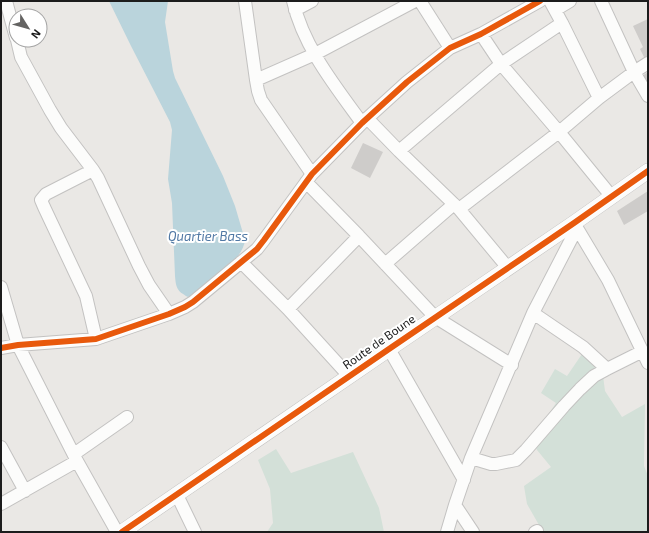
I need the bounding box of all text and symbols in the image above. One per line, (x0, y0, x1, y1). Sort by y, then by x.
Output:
north arrow (8, 8, 48, 48)
text: N (29, 27, 44, 41)
water label: Quartier Bass (168, 228, 249, 244)
street label: Route de Boune (340, 311, 417, 371)

